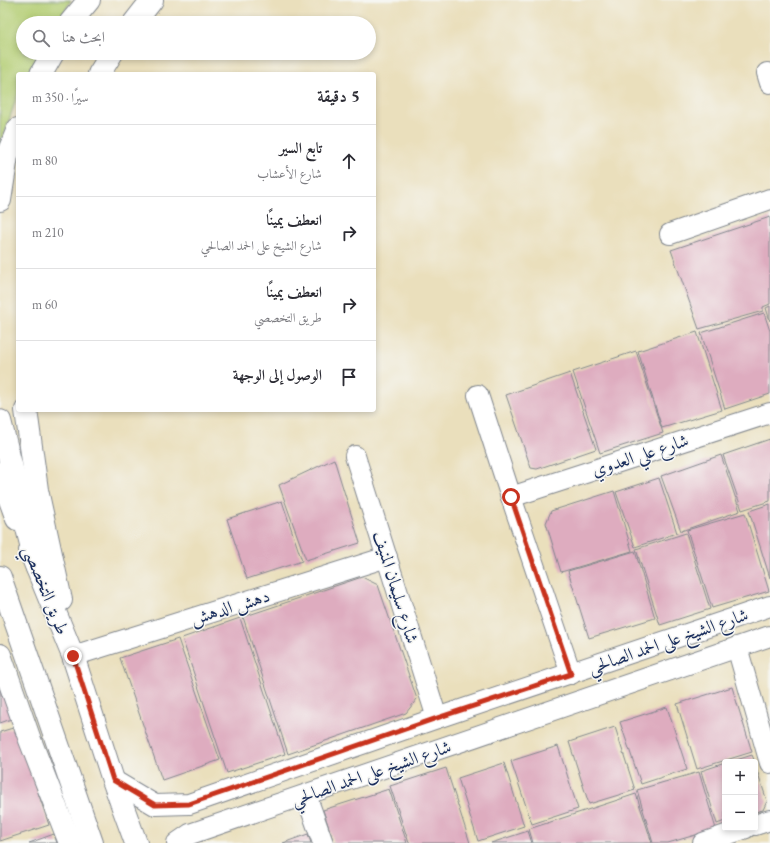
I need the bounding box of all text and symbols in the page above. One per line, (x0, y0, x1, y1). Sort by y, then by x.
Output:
search box (16, 16, 376, 60)
icon: search (30, 27, 52, 49)
text: ابحث هنا (62, 27, 105, 46)
text: 5 دقيقة (317, 85, 360, 107)
text: سيرًا · 350 m (32, 89, 89, 106)
text: تابع السير (279, 138, 322, 157)
icon: ahead (338, 150, 360, 172)
text: 80 m (32, 152, 57, 169)
text: شارع الأعشاب (257, 165, 322, 182)
text: انعطف يمينًا (266, 210, 322, 229)
icon: right (338, 222, 360, 244)
text: 210 m (32, 224, 63, 241)
text: شارع الشيخ على الحمد الصالحي (201, 237, 322, 254)
text: انعطف يمينًا (266, 282, 322, 301)
icon: right (338, 294, 360, 316)
text: 60 m (32, 296, 57, 313)
text: طريق التخصصي (254, 309, 322, 326)
text: الوصول إلى الوجهة (233, 365, 322, 384)
icon: arrive (338, 366, 360, 388)
street label: شارع علي العدوي (589, 428, 693, 487)
route start (502, 488, 520, 506)
street label: شارع سليمان المنيف (365, 528, 425, 647)
street label: طريق التخصصي (13, 542, 75, 640)
street label: دهش الدهش (187, 584, 273, 630)
street label: شارع الشيخ على الحمد الصالحي (585, 602, 753, 684)
route end (64, 647, 82, 665)
street label: شارع الشيخ على الحمد الصالحي (288, 734, 456, 816)
map controls (722, 759, 758, 831)
button: + (722, 759, 758, 795)
button: − (722, 795, 758, 831)

